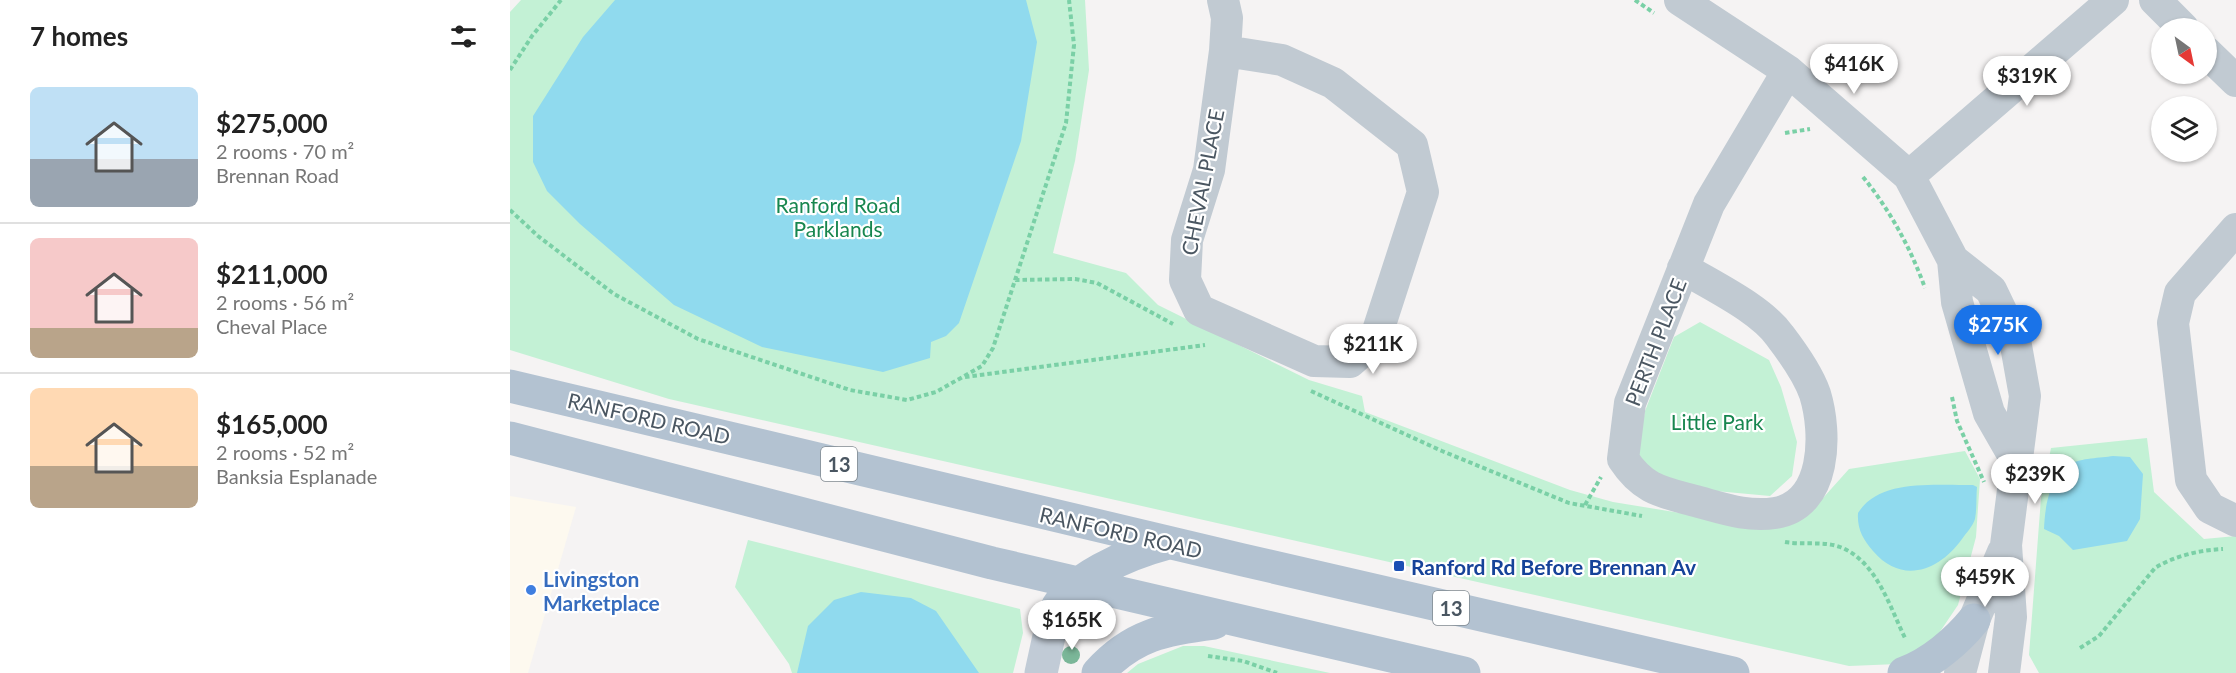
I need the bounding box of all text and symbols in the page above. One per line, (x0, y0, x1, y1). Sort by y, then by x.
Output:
north arrow (2151, 18, 2217, 84)
map controls (2151, 18, 2217, 162)
text: 7 homes (30, 20, 128, 52)
icon: filters (447, 20, 480, 53)
pin: $416K (1812, 44, 1896, 95)
text: $416K (1824, 51, 1884, 75)
pin: $319K (1985, 56, 2069, 107)
text: $319K (1997, 63, 2057, 87)
button: layers (2151, 96, 2217, 162)
text: $275,000 (216, 107, 328, 139)
street label: CHEVAL PLACE (1176, 107, 1228, 257)
icon: home (78, 111, 150, 183)
text: 2 rooms · 70 m² (216, 139, 354, 163)
text: Brennan Road (216, 163, 339, 187)
park label: Ranford Road Parklands (776, 192, 900, 241)
text: $211,000 (216, 258, 328, 290)
icon: home (78, 262, 150, 334)
street label: PERTH PLACE (1619, 275, 1691, 409)
text: 2 rooms · 56 m² (216, 290, 354, 314)
pin: $275K (1956, 305, 2040, 356)
text: $275K (1968, 312, 2028, 336)
text: Cheval Place (216, 314, 327, 338)
pin: $211K (1331, 324, 1415, 375)
text: $211K (1343, 331, 1403, 355)
street label: RANFORD ROAD (565, 387, 733, 449)
text: $165,000 (216, 408, 328, 440)
park label: Little Park (1671, 409, 1764, 434)
icon: home (78, 412, 150, 484)
text: 2 rooms · 52 m² (216, 440, 354, 464)
road number: 13 (821, 447, 857, 481)
pin: $239K (1993, 454, 2077, 505)
text: $239K (2005, 461, 2065, 485)
text: Banksia Esplanade (216, 464, 377, 488)
street label: RANFORD ROAD (1037, 501, 1205, 563)
place label: Ranford Rd Before Brennan Av (1411, 554, 1696, 579)
pin: $459K (1943, 557, 2027, 608)
marker: Ranford Rd Before Brennan Av (1392, 559, 1406, 573)
text: $459K (1955, 564, 2015, 588)
place label: Livingston Marketplace (543, 566, 660, 615)
marker: Livingston Marketplace (524, 583, 538, 597)
road number: 13 (1433, 591, 1469, 625)
pin: $165K (1030, 600, 1114, 651)
text: $165K (1042, 607, 1102, 631)

